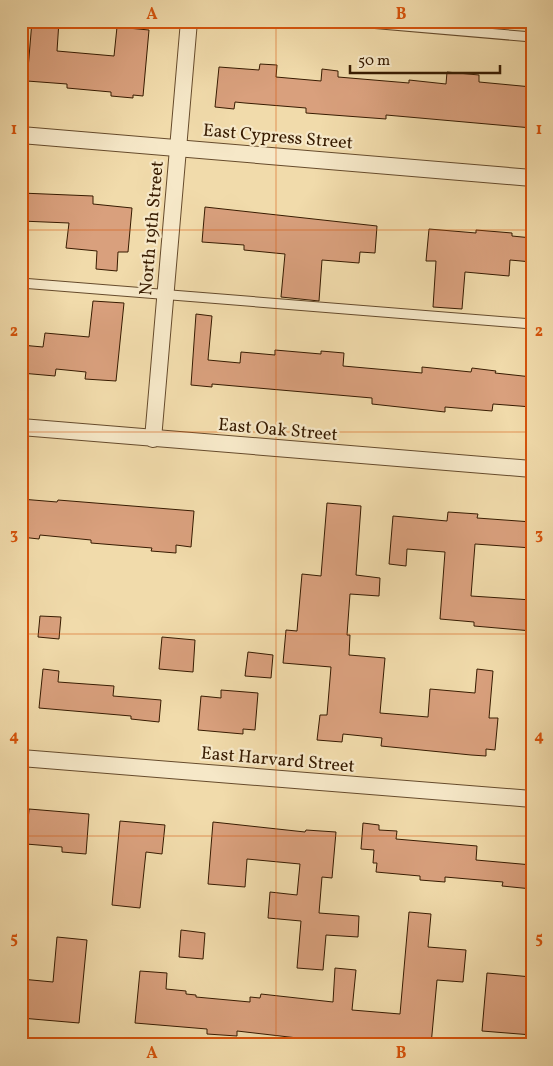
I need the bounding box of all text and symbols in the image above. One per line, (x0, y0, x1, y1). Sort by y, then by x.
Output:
text: A (146, 4, 158, 26)
text: B (396, 4, 407, 26)
scale bar (350, 42, 500, 74)
text: 50 m (358, 51, 390, 72)
street label: East Cypress Street (202, 118, 354, 157)
text: 1 (11, 119, 17, 141)
text: 1 (536, 119, 542, 141)
street label: North 19th Street (134, 160, 171, 297)
text: 2 (10, 321, 18, 343)
text: 2 (535, 321, 543, 343)
street label: East Oak Street (217, 413, 339, 448)
text: 3 (10, 524, 18, 546)
text: 3 (535, 524, 543, 546)
text: 4 (9, 726, 19, 748)
text: 4 (534, 726, 544, 748)
street label: East Harvard Street (200, 741, 356, 780)
text: 5 (10, 928, 18, 950)
text: 5 (535, 928, 543, 950)
text: A (146, 1043, 158, 1065)
text: B (396, 1043, 407, 1065)

